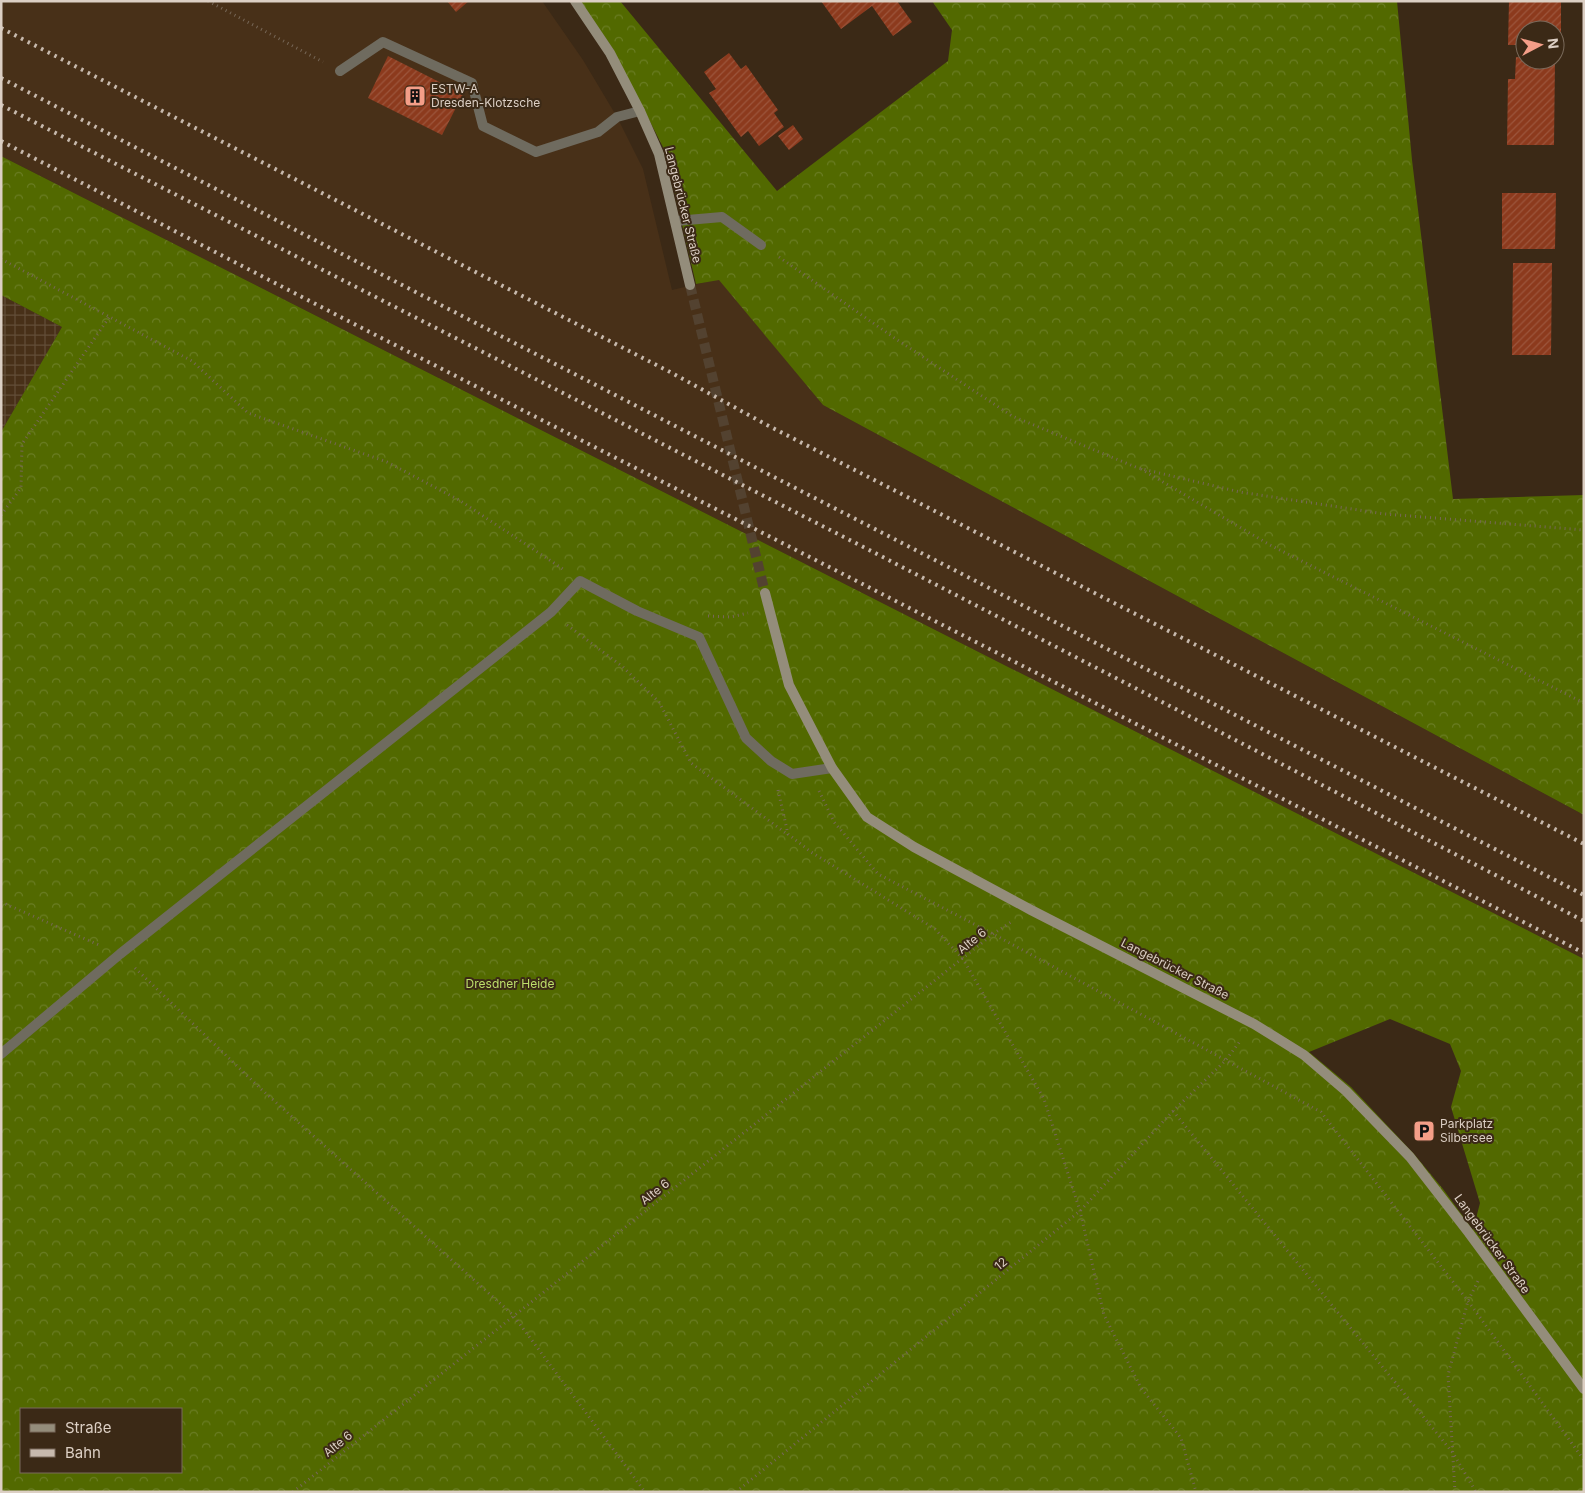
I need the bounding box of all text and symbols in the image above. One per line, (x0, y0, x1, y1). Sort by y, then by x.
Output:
north arrow (1515, 20, 1565, 70)
text: N (1544, 37, 1562, 50)
place label: ESTW-A Dresden-Klotzsche (431, 81, 540, 110)
building icon: ESTW-A Dresden-Klotzsche (403, 84, 427, 108)
street label: Langebrücker Straße (662, 145, 705, 265)
street label: Alte 6 (954, 924, 989, 957)
street label: Langebrücker Straße (1119, 935, 1232, 1002)
park label: Dresdner Heide (466, 976, 554, 991)
place label: Parkplatz Silbersee (1440, 1116, 1493, 1145)
parking icon: Parkplatz Silbersee (1412, 1119, 1436, 1143)
street label: Alte 6 (637, 1176, 672, 1208)
street label: Langebrücker Straße (1451, 1191, 1534, 1296)
street label: 12 (991, 1254, 1010, 1273)
legend (20, 1408, 182, 1473)
text: Straße (65, 1418, 112, 1437)
street label: Alte 6 (320, 1427, 355, 1460)
text: Bahn (65, 1443, 101, 1462)

